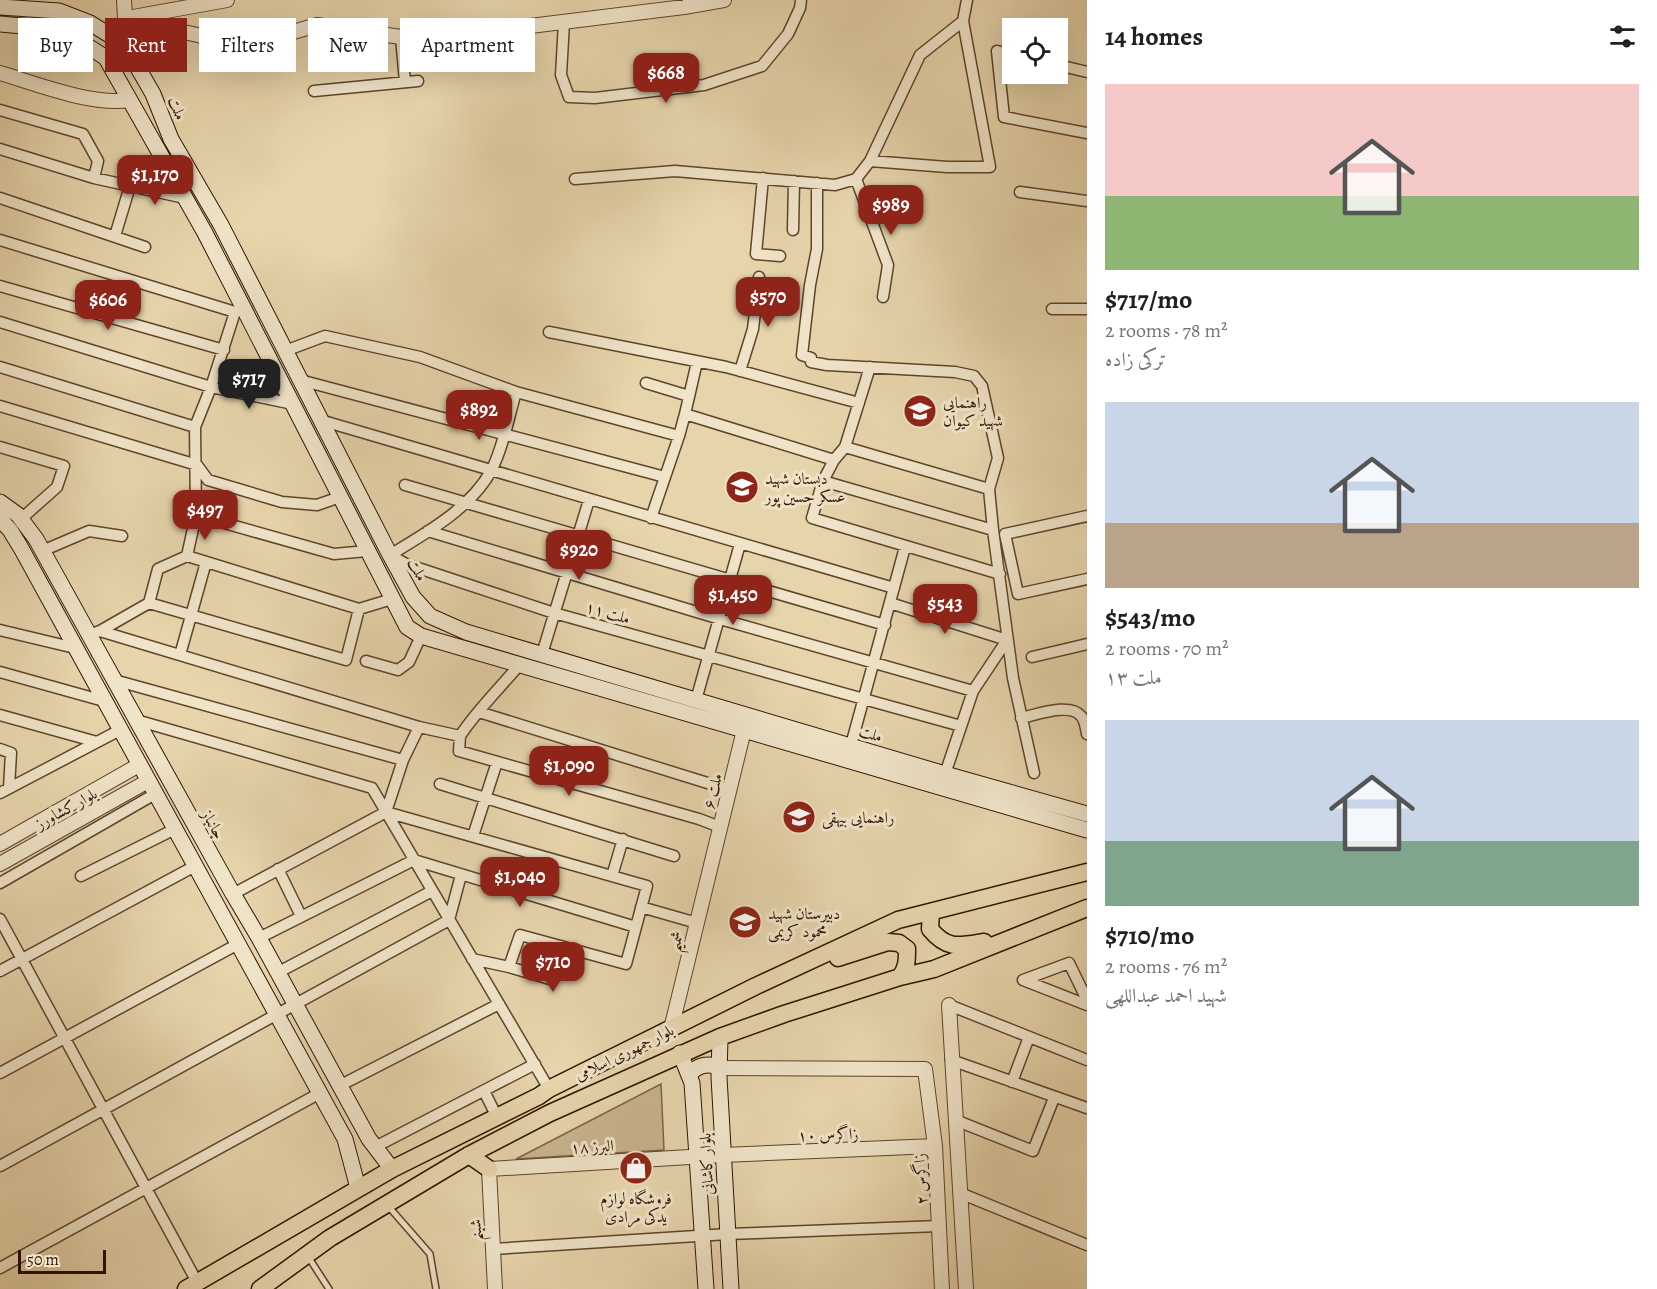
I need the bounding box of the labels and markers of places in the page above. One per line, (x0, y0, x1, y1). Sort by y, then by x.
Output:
pin: $668 (630, 53, 702, 104)
pin: $1,170 (106, 155, 204, 206)
pin: $989 (855, 185, 927, 236)
pin: $570 (732, 277, 804, 328)
pin: $606 (72, 280, 144, 331)
pin: $717 (213, 359, 285, 410)
pin: $892 (443, 390, 515, 441)
place label: راهنمایی شهید کیوان (943, 392, 1003, 432)
school or university icon: راهنمایی شهید کیوان (902, 393, 938, 429)
place label: دبستان شهید عسکر حسین پور (763, 468, 845, 508)
school or university icon: دبستان شهید عسکر حسین پور (724, 469, 760, 505)
pin: $497 (169, 490, 241, 541)
pin: $920 (543, 530, 615, 581)
pin: $1,450 (684, 575, 782, 626)
pin: $543 (909, 584, 981, 635)
pin: $1,090 (520, 746, 618, 797)
school or university icon: راهنمایی بیهقی (781, 799, 817, 835)
place label: راهنمایی بیهقی (822, 807, 894, 829)
pin: $1,040 (471, 857, 569, 908)
place label: دبیرستان شهید محمود کریمی (768, 903, 840, 943)
school or university icon: دبیرستان شهید محمود کریمی (727, 904, 763, 940)
pin: $710 (517, 942, 589, 993)
shop icon: فروشگاه لوازم یدکی مرادی (618, 1150, 654, 1186)
place label: فروشگاه لوازم یدکی مرادی (600, 1188, 672, 1228)

